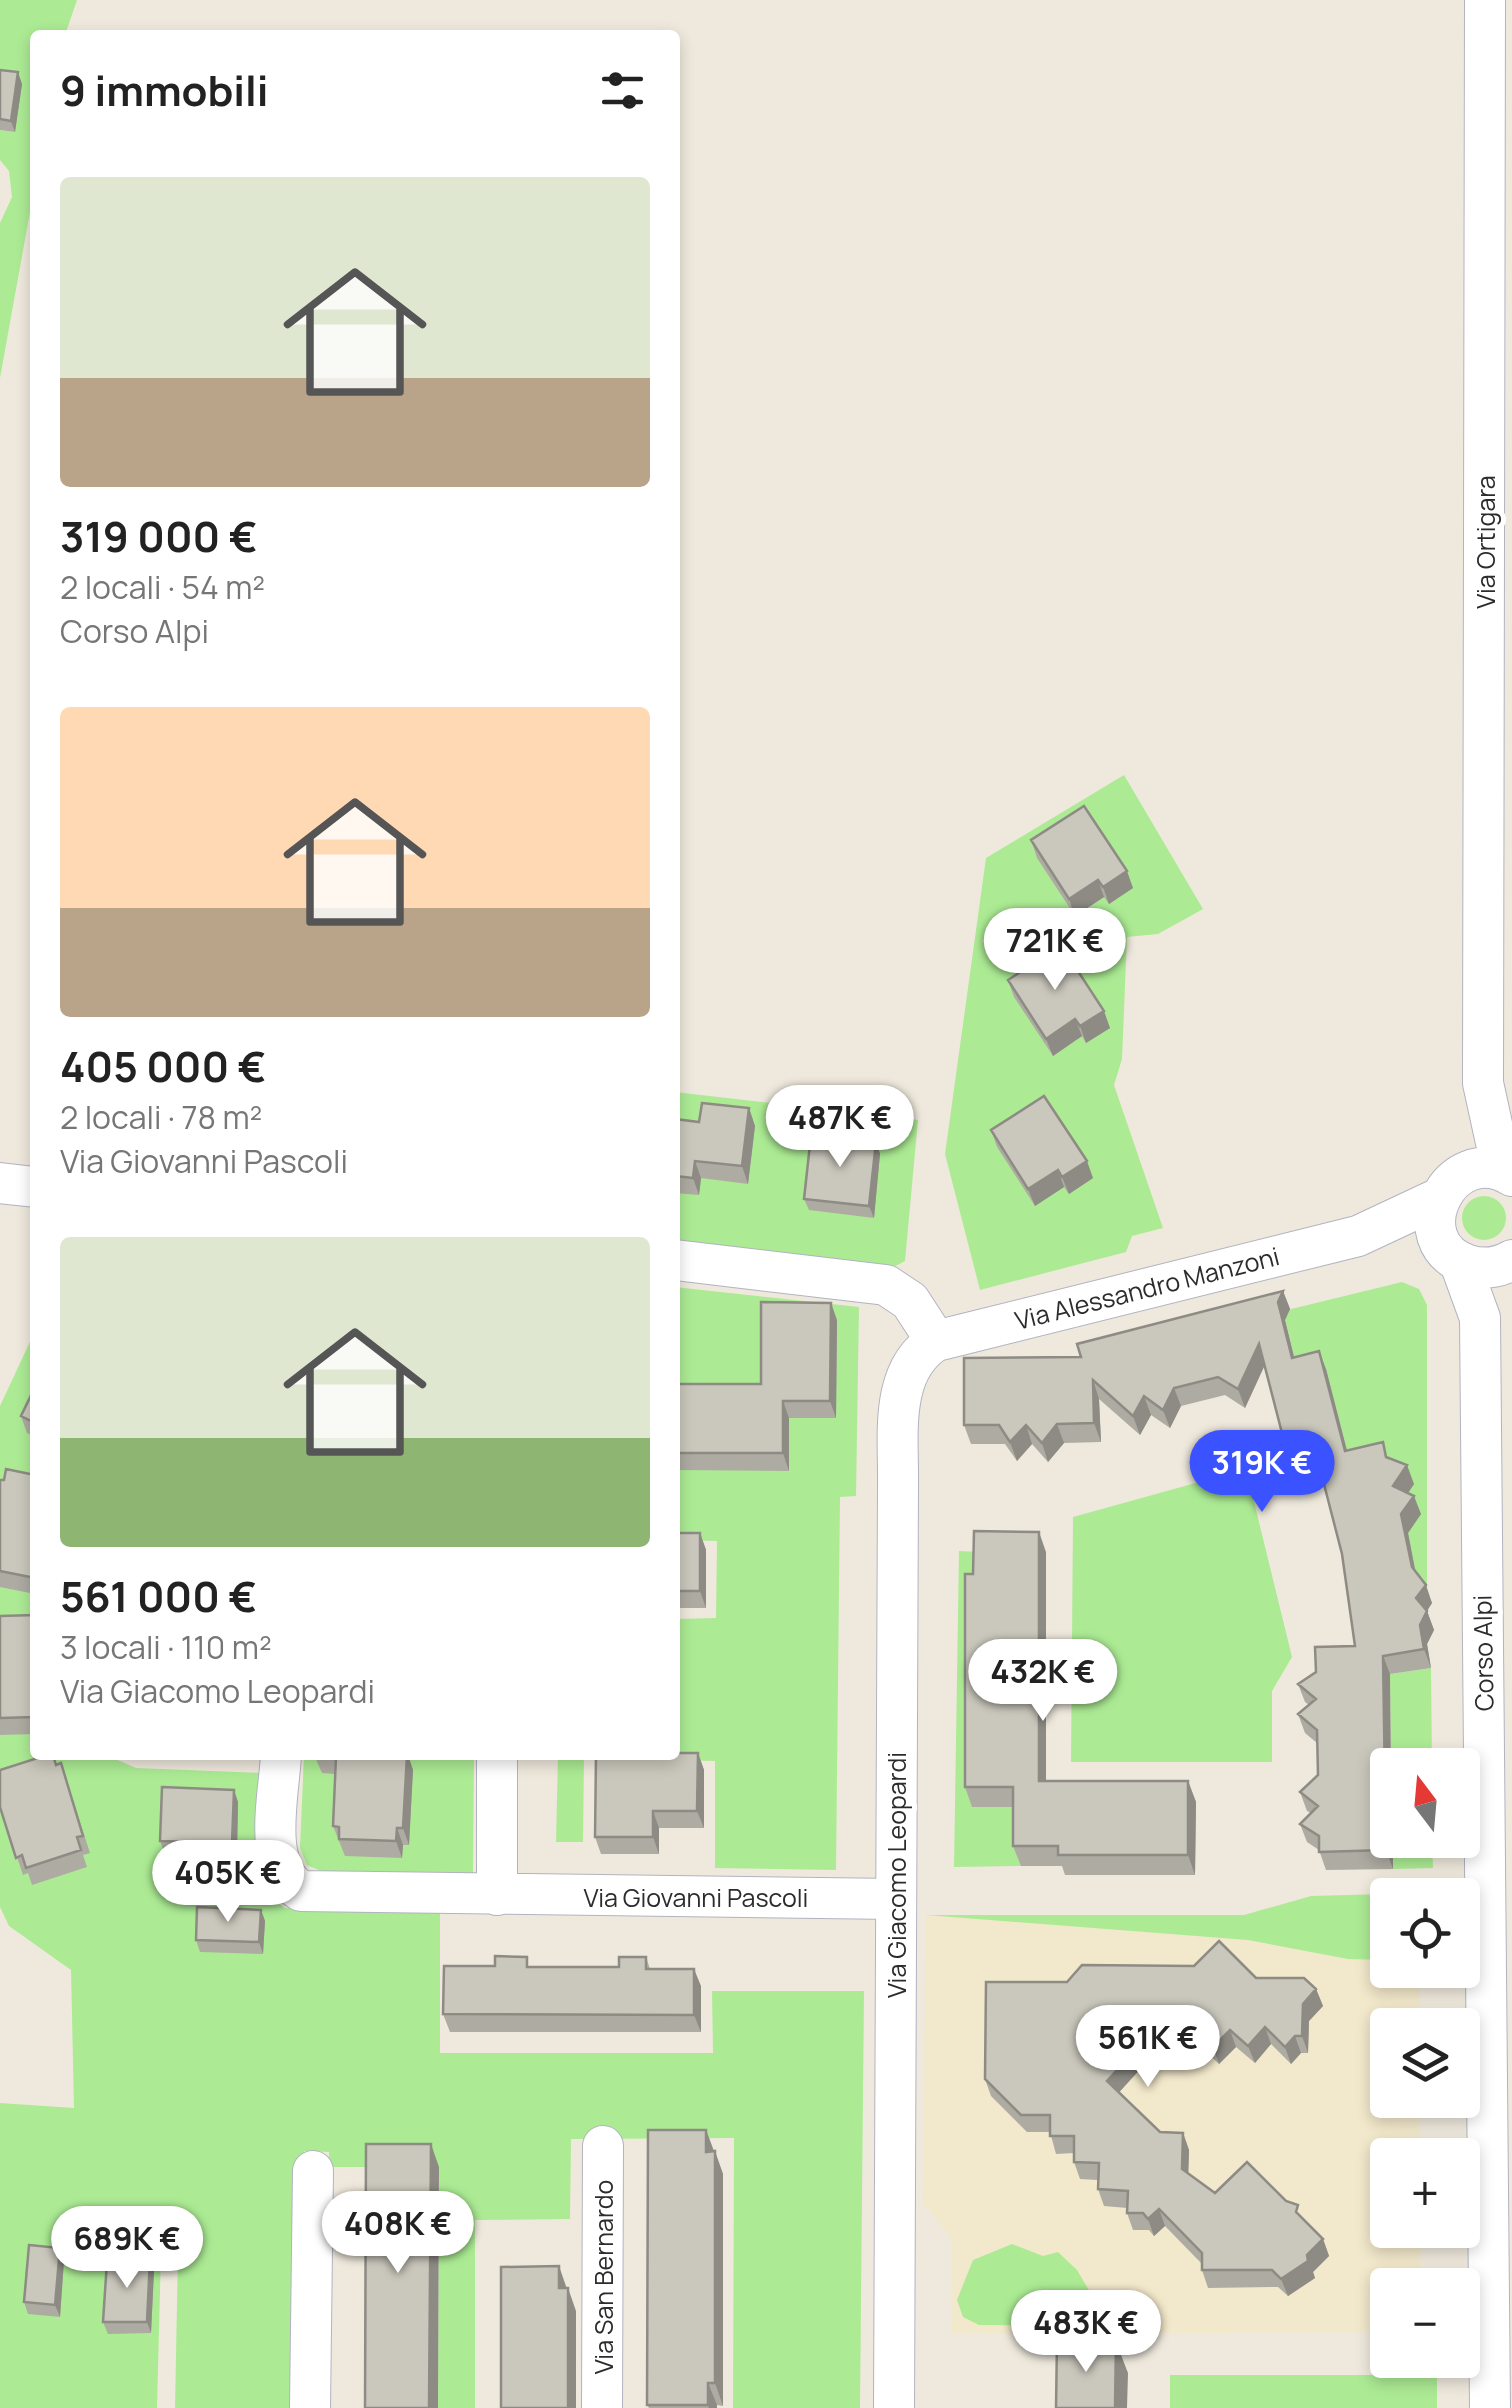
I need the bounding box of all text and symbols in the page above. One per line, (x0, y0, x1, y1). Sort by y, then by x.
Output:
text: 9 immobili (60, 61, 269, 119)
icon: filters (595, 63, 650, 118)
icon: home (265, 242, 445, 422)
street label: Via Ortigara (1468, 475, 1503, 609)
text: 319 000 € (60, 507, 257, 565)
text: 2 locali · 54 m² (60, 565, 265, 609)
text: Corso Alpi (60, 609, 209, 653)
icon: home (265, 772, 445, 952)
pin: 721K € (974, 908, 1136, 993)
text: 721K € (1006, 918, 1104, 962)
text: 405 000 € (60, 1037, 266, 1095)
pin: 487K € (759, 1085, 921, 1170)
text: 2 locali · 78 m² (60, 1095, 262, 1139)
text: 487K € (788, 1095, 892, 1139)
text: Via Giovanni Pascoli (60, 1139, 348, 1183)
street label: Via Alessandro Manzoni (1011, 1238, 1283, 1338)
icon: home (265, 1302, 445, 1482)
pin: 319K € (1181, 1430, 1343, 1515)
text: 319K € (1212, 1440, 1312, 1484)
text: 561 000 € (60, 1567, 257, 1625)
street label: Corso Alpi (1464, 1594, 1502, 1712)
text: 3 locali · 110 m² (60, 1625, 272, 1669)
pin: 432K € (962, 1639, 1124, 1724)
text: 432K € (990, 1649, 1096, 1693)
text: Via Giacomo Leopardi (60, 1669, 375, 1713)
north arrow (1370, 1748, 1480, 1858)
map controls (1370, 1748, 1480, 2378)
street label: Via Giacomo Leopardi (879, 1752, 914, 1998)
pin: 405K € (147, 1840, 309, 1925)
text: 405K € (174, 1850, 282, 1894)
button: locate (1370, 1878, 1480, 1988)
street label: Via Giovanni Pascoli (584, 1880, 808, 1915)
pin: 561K € (1067, 2005, 1229, 2090)
button: layers (1370, 2008, 1480, 2118)
text: 561K € (1098, 2015, 1198, 2059)
button: + (1370, 2138, 1480, 2248)
street label: Via San Bernardo (586, 2180, 621, 2374)
pin: 408K € (317, 2191, 479, 2276)
text: 408K € (344, 2201, 452, 2245)
pin: 689K € (46, 2206, 208, 2291)
text: 689K € (73, 2216, 181, 2260)
button: − (1370, 2268, 1480, 2378)
pin: 483K € (1005, 2290, 1167, 2375)
text: 483K € (1033, 2300, 1139, 2344)

